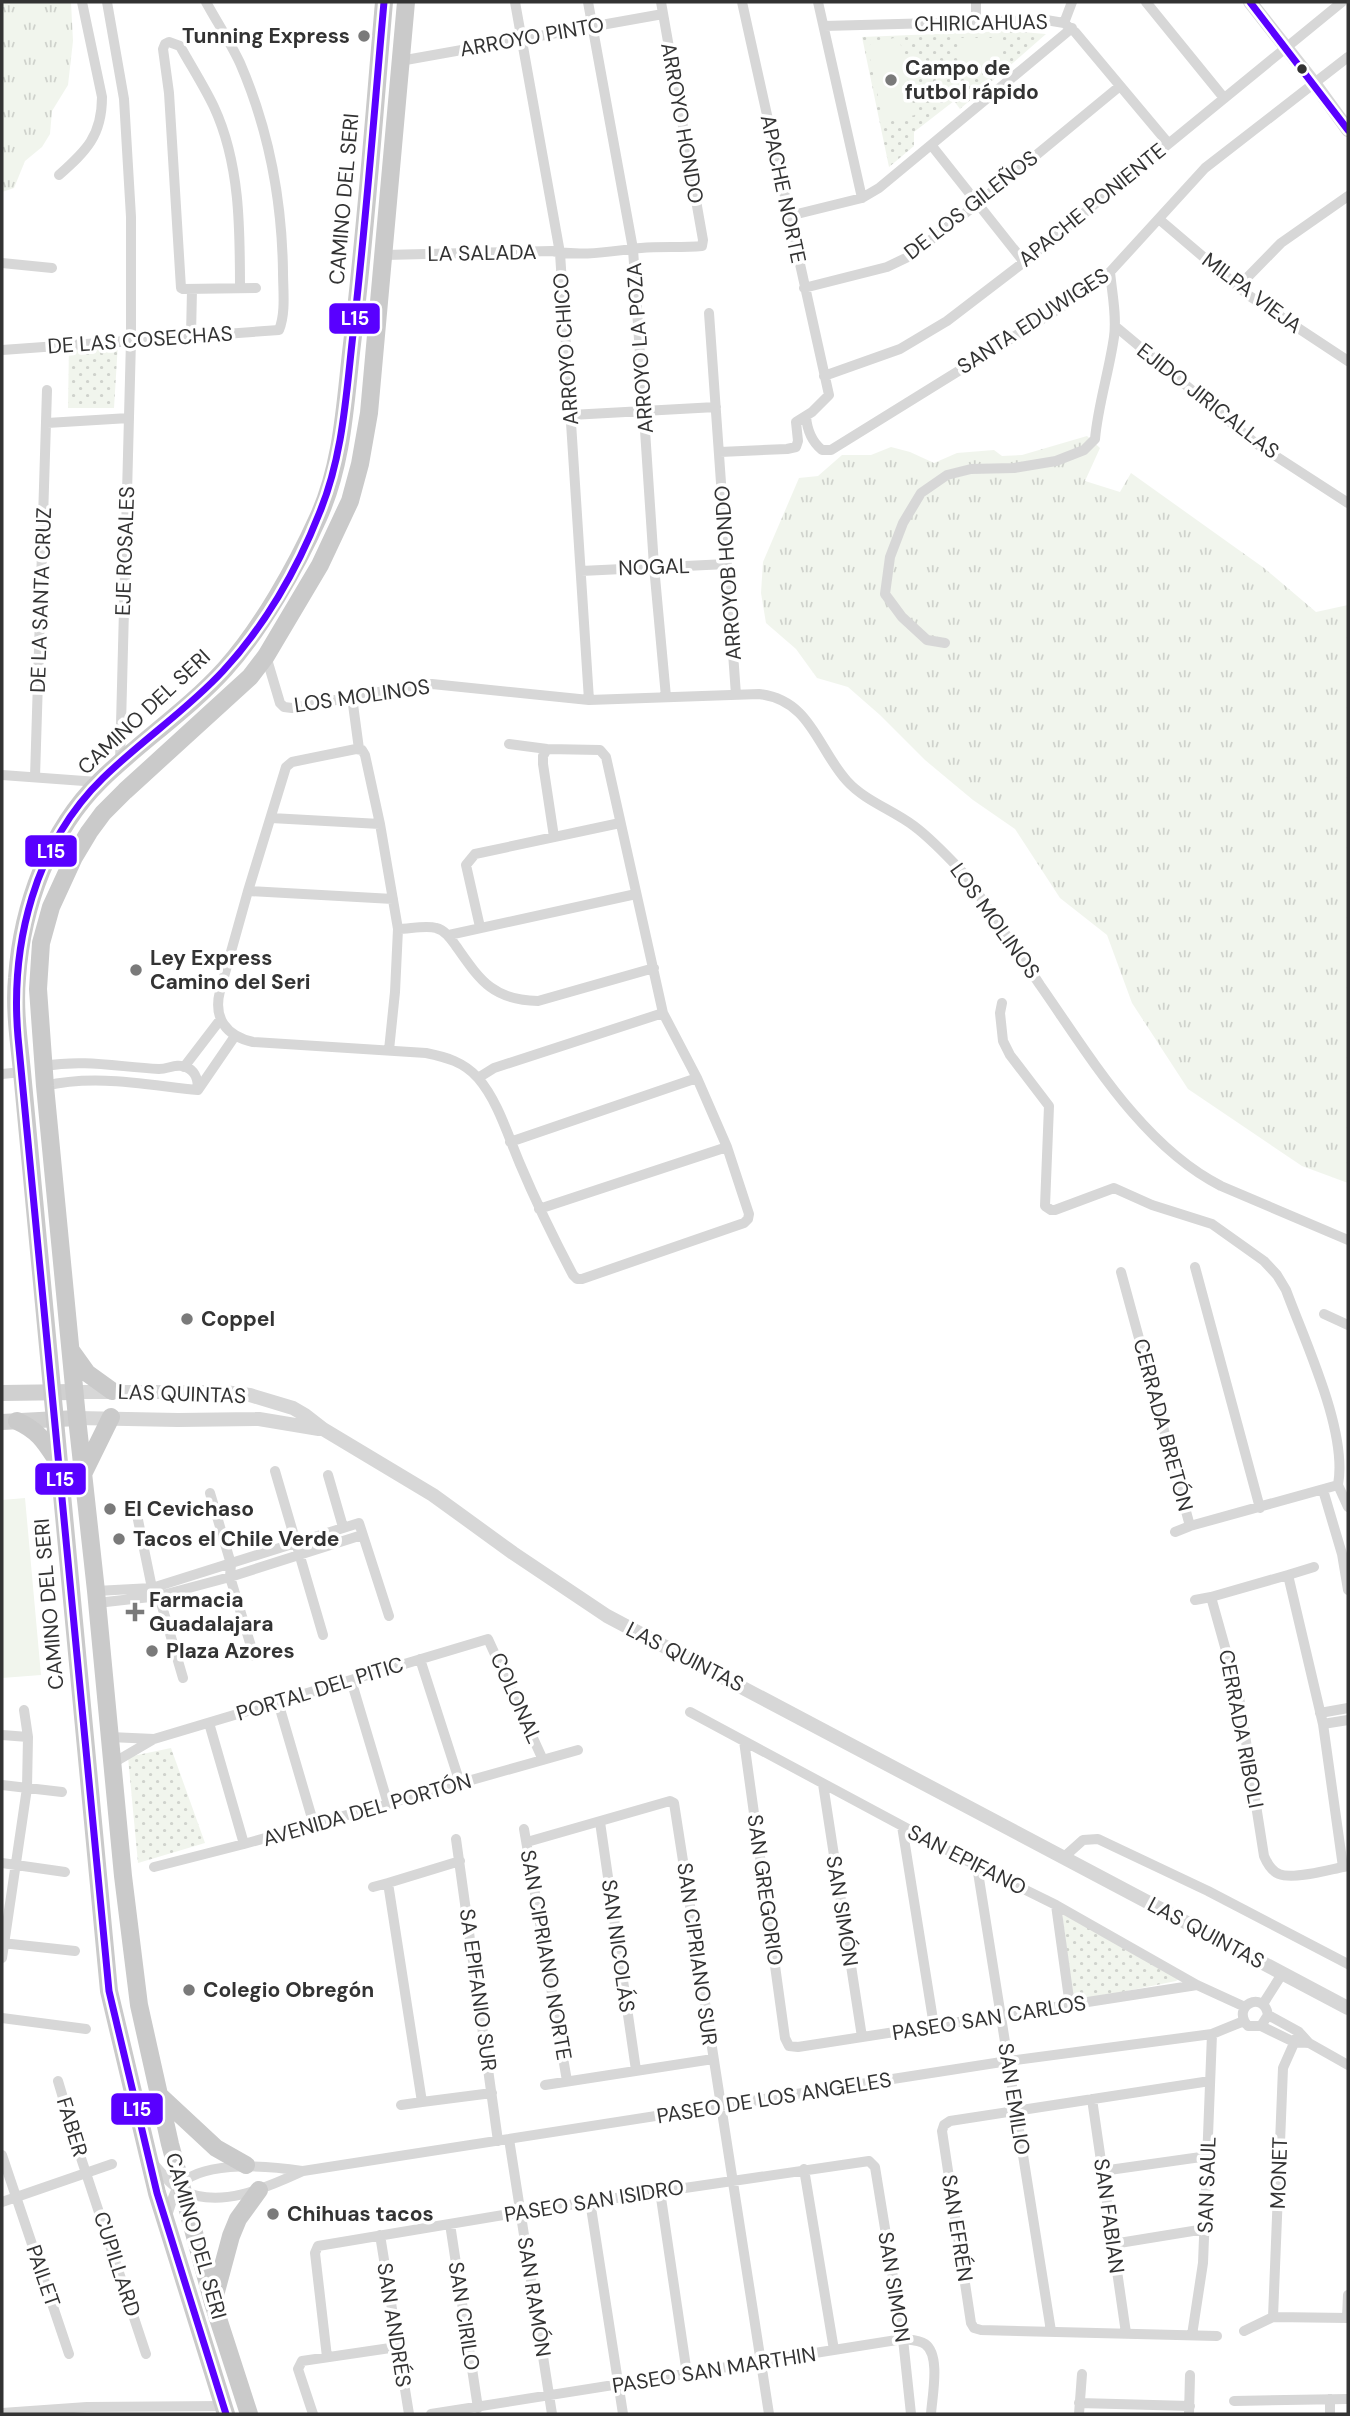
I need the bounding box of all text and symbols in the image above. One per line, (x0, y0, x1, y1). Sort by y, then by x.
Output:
street label: CHIRICAHUAS (914, 8, 1048, 38)
street label: ARROYO PINTO (458, 11, 606, 63)
place label: Tunning Express (182, 22, 350, 50)
marker: Tunning Express (356, 28, 372, 44)
street label: ARROYO HONDO (654, 40, 710, 206)
place label: Campo de futbol rápido (905, 54, 1039, 106)
unlabelled marker (1295, 62, 1309, 76)
marker: Campo de futbol rápido (883, 72, 899, 88)
street label: CAMINO DEL SERI (323, 112, 365, 286)
street label: APACHE NORTE (754, 112, 812, 266)
street label: APACHE PONIENTE (1012, 137, 1172, 273)
street label: DE LOS GILEÑOS (898, 144, 1044, 266)
street label: LA SALADA (427, 238, 537, 268)
street label: MILPA VIEJA (1196, 246, 1308, 340)
street label: ARROYO LA POZA (620, 261, 660, 434)
street label: SANTA EDUWIGES (952, 261, 1114, 381)
street label: ARROYO CHICO (547, 272, 585, 426)
line badge: L15 (328, 302, 381, 335)
text: L15 (341, 306, 369, 331)
street label: DE LAS COSECHAS (46, 320, 234, 360)
street label: EJIDO JIRICALLAS (1131, 337, 1285, 465)
street label: ARROYOB HONDO (708, 484, 748, 662)
street label: EJE ROSALES (109, 486, 141, 616)
street label: DE LA SANTA CRUZ (24, 507, 58, 693)
street label: NOGAL (618, 552, 690, 582)
street label: CAMINO DEL SERI (72, 643, 216, 781)
street label: LOS MOLINOS (292, 673, 432, 719)
line badge: L15 (24, 834, 78, 868)
text: L15 (37, 839, 65, 864)
street label: LOS MOLINOS (944, 858, 1046, 984)
place label: Ley Express Camino del Seri (150, 944, 311, 996)
marker: Ley Express Camino del Seri (128, 962, 144, 978)
place label: Coppel (201, 1305, 275, 1333)
marker: Coppel (179, 1311, 195, 1327)
street label: CERRADA BRETÓN (1127, 1336, 1199, 1514)
street label: LAS QUINTAS (117, 1378, 247, 1410)
line badge: L15 (34, 1462, 87, 1496)
text: L15 (46, 1467, 74, 1492)
place label: El Cevichaso (124, 1495, 254, 1523)
marker: El Cevichaso (102, 1501, 118, 1517)
street label: CAMINO DEL SERI (28, 1517, 70, 1691)
place label: Tacos el Chile Verde (133, 1525, 339, 1553)
marker: Tacos el Chile Verde (111, 1531, 127, 1547)
place label: Farmacia Guadalajara (149, 1586, 274, 1638)
marker: Farmacia Guadalajara (127, 1604, 143, 1620)
street label: LAS QUINTAS (621, 1615, 749, 1699)
place label: Plaza Azores (166, 1637, 295, 1665)
marker: Plaza Azores (144, 1643, 160, 1659)
street label: CERRADA RIBOLI (1212, 1647, 1270, 1811)
street label: COLONAL (484, 1648, 548, 1748)
street label: PORTAL DEL PITIC (233, 1650, 407, 1728)
street label: AVENIDA DEL PORTÓN (259, 1767, 475, 1853)
street label: SAN GREGORIO (741, 1813, 789, 1967)
street label: SAN EPIFANO (903, 1818, 1031, 1902)
street label: SAN CIPRIANO NORTE (514, 1848, 578, 2062)
street label: SAN SIMÓN (819, 1854, 865, 1968)
street label: SAN CIPRIANO SUR (670, 1861, 724, 2047)
street label: SAN NICOLÁS (595, 1878, 641, 2014)
street label: LAS QUINTAS (1143, 1890, 1269, 1976)
street label: SA EPIFANIO SUR (453, 1907, 503, 2073)
place label: Colegio Obregón (203, 1976, 374, 2004)
marker: Colegio Obregón (181, 1982, 197, 1998)
street label: PASEO SAN CARLOS (890, 1989, 1088, 2047)
street label: SAN EMILIO (991, 2041, 1037, 2157)
street label: PASEO DE LOS ANGELES (655, 2066, 893, 2130)
line badge: L15 (110, 2092, 164, 2126)
street label: FABER (50, 2094, 94, 2160)
text: L15 (123, 2097, 151, 2122)
street label: SAN SAUL (1191, 2136, 1223, 2234)
street label: MONET (1264, 2136, 1294, 2210)
street label: CAMINO DEL SERI (159, 2149, 233, 2323)
street label: SAN FABIAN (1087, 2157, 1131, 2275)
street label: SAN EFRÉN (935, 2172, 979, 2284)
street label: PASEO SAN ISIDRO (502, 2173, 686, 2229)
place label: Chihuas tacos (287, 2200, 434, 2228)
marker: Chihuas tacos (265, 2206, 281, 2222)
street label: CUPILLARD (87, 2208, 147, 2320)
street label: SAN SIMON (871, 2230, 917, 2344)
street label: SAN RAMÓN (511, 2235, 557, 2359)
street label: PAILET (19, 2241, 67, 2311)
street label: SAN CIRILO (442, 2260, 486, 2372)
street label: SAN ANDRÉS (370, 2261, 418, 2389)
street label: PASEO SAN MARTHIN (610, 2340, 818, 2400)

